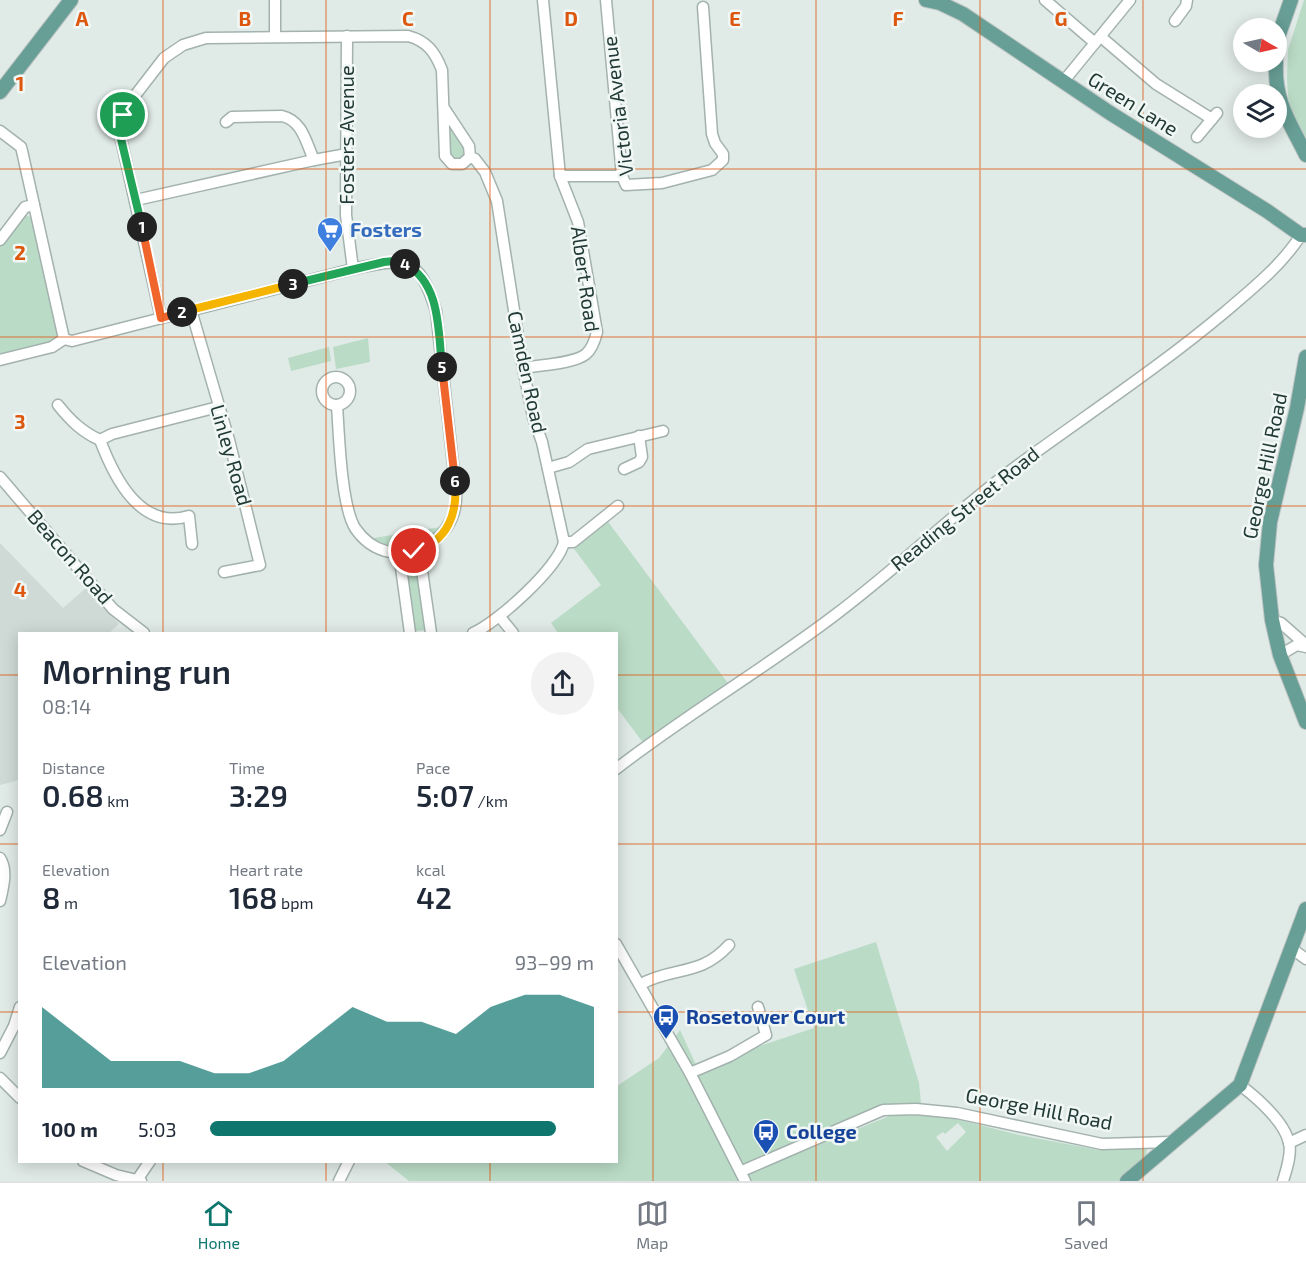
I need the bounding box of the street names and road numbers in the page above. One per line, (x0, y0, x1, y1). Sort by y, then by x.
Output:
street label: Victoria Avenue (597, 35, 638, 177)
street label: Fosters Avenue (334, 65, 358, 205)
street label: Green Lane (1084, 66, 1183, 140)
street label: Albert Road (567, 224, 605, 333)
street label: Camden Road (503, 309, 553, 435)
street label: George Hill Road (1237, 390, 1291, 541)
street label: Linley Road (206, 401, 258, 508)
street label: Reading Street Road (885, 441, 1043, 575)
street label: Beacon Road (23, 504, 118, 608)
street label: George Hill Road (964, 1082, 1115, 1134)

